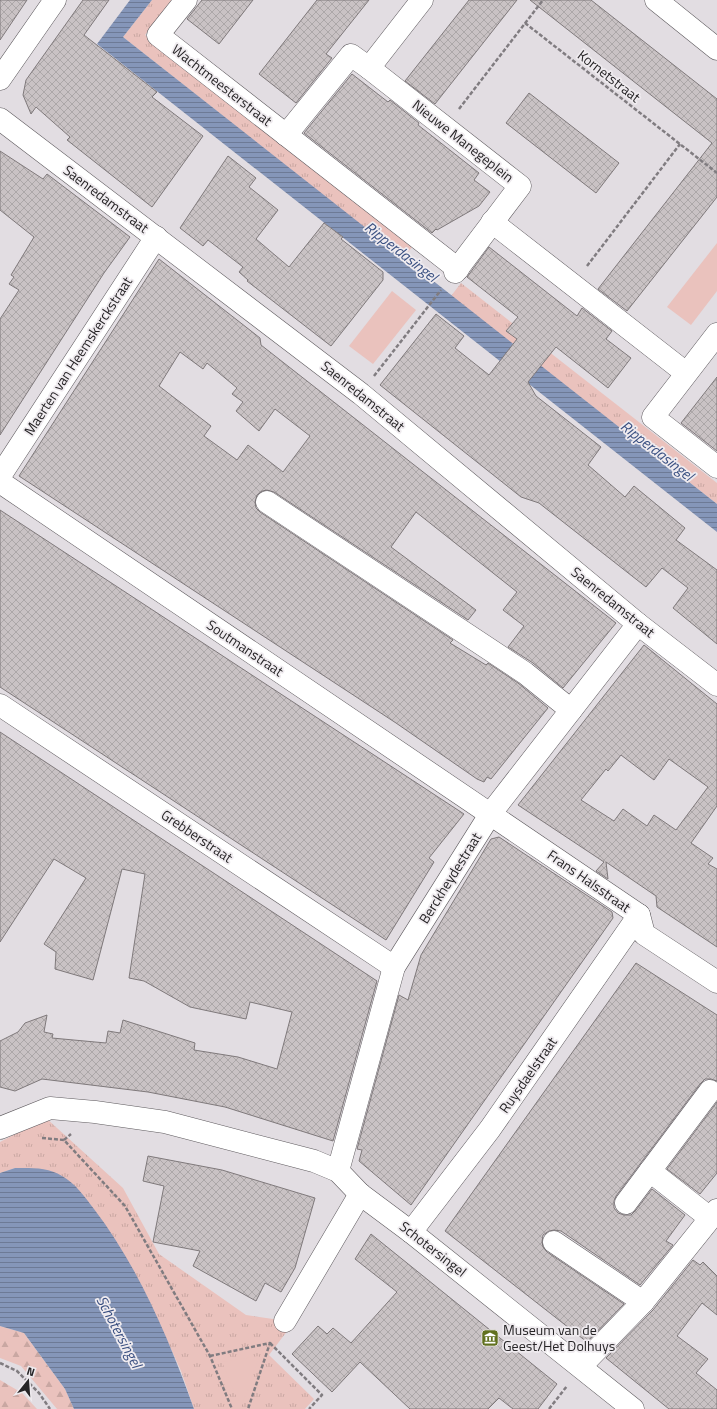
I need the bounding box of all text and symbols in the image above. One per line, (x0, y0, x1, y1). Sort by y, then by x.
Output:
street label: Wachtmeesterstraat (168, 39, 277, 131)
street label: Kornetstraat (573, 44, 645, 107)
street label: Nieuwe Manegeplein (408, 94, 519, 187)
street label: Saenredamstraat (59, 159, 154, 238)
water label: Ripperdasingel (360, 216, 444, 289)
street label: Maerten van Heemskerckstraat (18, 272, 137, 439)
street label: Saenredamstraat (317, 355, 410, 436)
water label: Ripperdasingel (616, 415, 700, 488)
street label: Saenredamstraat (567, 561, 660, 642)
street label: Soutmanstraat (203, 614, 288, 681)
street label: Grebberstraat (157, 804, 237, 867)
street label: Berckheydestraat (413, 828, 486, 927)
street label: Frans Halsstraat (543, 844, 635, 917)
street label: Ruysdaelstraat (493, 1032, 562, 1117)
street label: Schotersingel (395, 1216, 471, 1281)
water label: Schotersingel (91, 1291, 149, 1374)
place label: Museum van de Geest/Het Dolhuys (503, 1319, 615, 1356)
museum icon: Museum van de Geest/Het Dolhuys (480, 1328, 500, 1348)
north arrow (8, 1361, 48, 1401)
text: N (25, 1363, 37, 1380)

